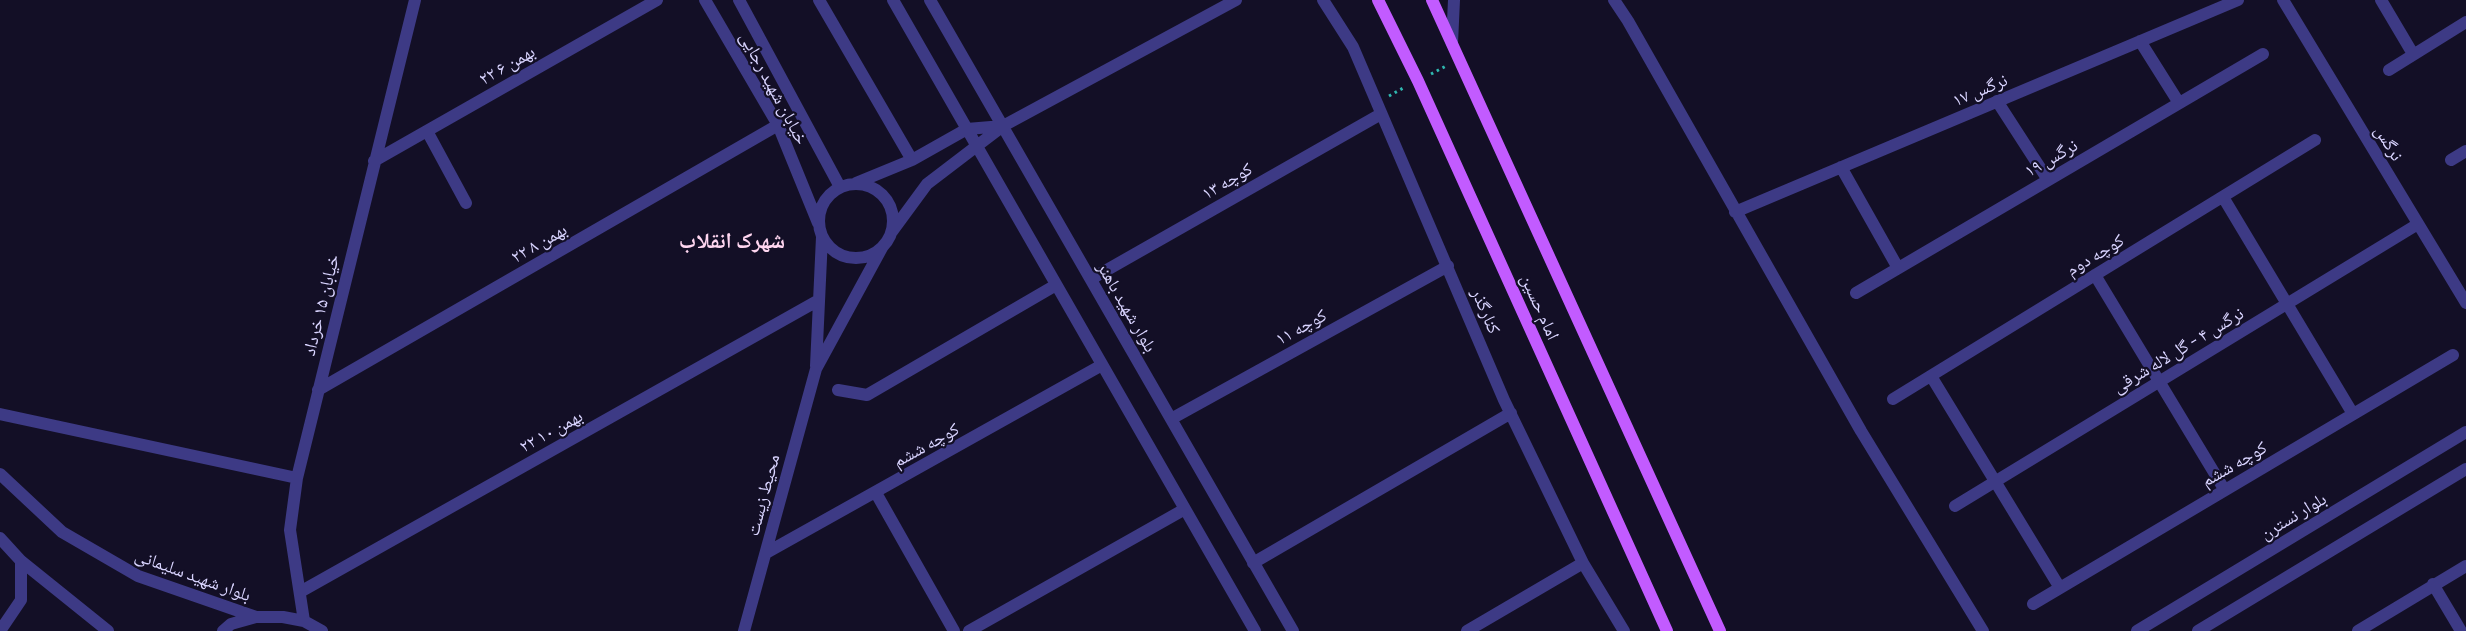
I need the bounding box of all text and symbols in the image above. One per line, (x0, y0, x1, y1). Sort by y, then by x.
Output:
street label: خیابان شهید رجایی (735, 28, 813, 148)
street label: ۲۲ بهمن ۶ (475, 40, 539, 90)
street label: نرگس ۱۷ (1949, 69, 2011, 111)
street label: نرگس (2370, 121, 2408, 165)
street label: نرگس ۱۹ (2021, 134, 2081, 182)
street label: کوچه ۱۳ (1198, 158, 1256, 204)
street label: ۲۲ بهمن ۸ (507, 218, 571, 268)
district label: شهرک انقلاب (679, 228, 785, 254)
street label: کوچه دوم (2062, 229, 2128, 281)
street label: خیابان ۱۵ خرداد (298, 252, 344, 358)
street label: بلوار شهید باهنر (1092, 258, 1162, 356)
street label: امام حسین (1516, 271, 1564, 343)
street label: کنارگذر (1467, 285, 1505, 337)
street label: نرگس ۴ - گل لاله شرقی (2108, 302, 2248, 398)
street label: کوچه ۱۱ (1272, 304, 1330, 350)
street label: ۲۲ بهمن ۱۰ (516, 405, 586, 457)
street label: کوچه ششم (889, 418, 963, 472)
street label: کوچه ششم (2197, 437, 2271, 491)
street label: محیط زیست (742, 452, 784, 538)
street label: بلوار نسترن (2256, 488, 2330, 544)
street label: بلوار شهید سلیمانی (132, 544, 254, 606)

